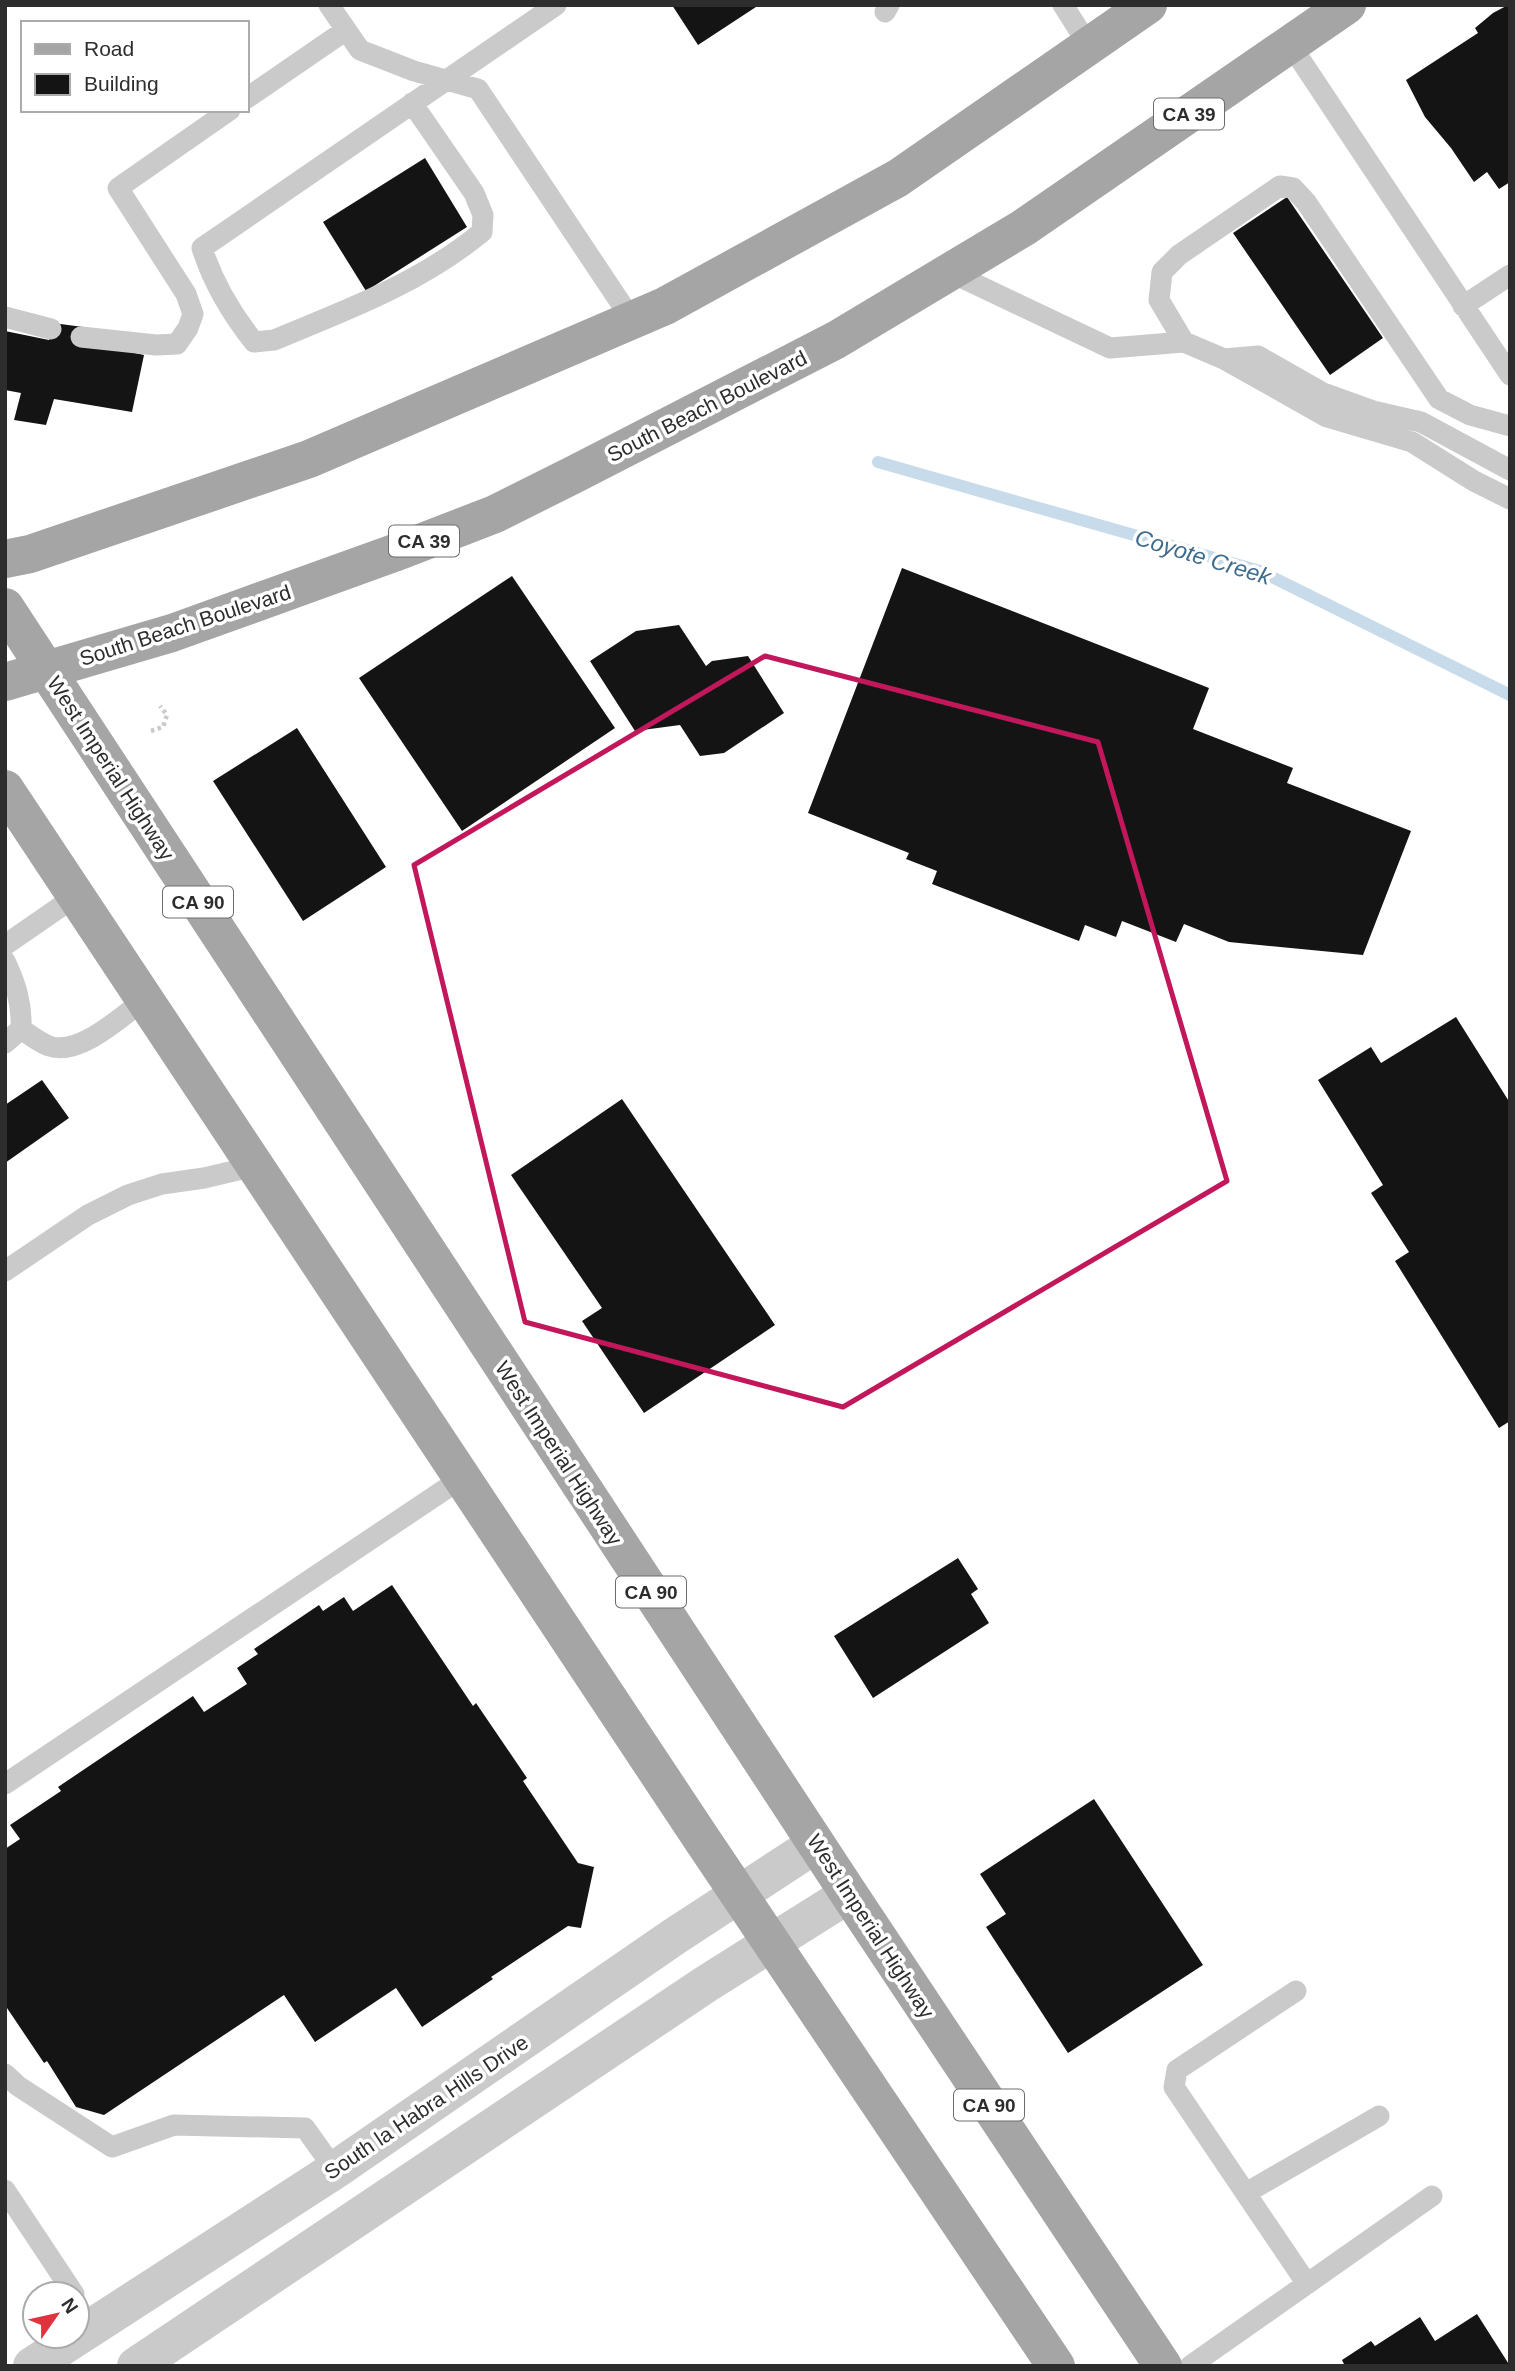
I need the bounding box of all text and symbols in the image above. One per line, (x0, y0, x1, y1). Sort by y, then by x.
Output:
legend (21, 21, 248, 112)
text: Road (84, 37, 134, 60)
text: Building (84, 72, 159, 95)
road number: CA 39 (1154, 98, 1224, 130)
street label: South Beach Boulevard (603, 346, 811, 466)
water label: Coyote Creek (1132, 524, 1275, 590)
road number: CA 39 (389, 526, 459, 556)
street label: South Beach Boulevard (77, 580, 293, 670)
street label: West Imperial Highway (43, 672, 179, 865)
road number: CA 90 (163, 887, 233, 918)
street label: West Imperial Highway (491, 1357, 627, 1550)
road number: CA 90 (616, 1576, 686, 1608)
street label: West Imperial Highway (803, 1830, 939, 2023)
street label: South la Habra Hills Drive (320, 2030, 532, 2184)
road number: CA 90 (954, 2090, 1024, 2120)
north arrow (21, 2280, 91, 2350)
text: N (57, 2294, 82, 2317)

